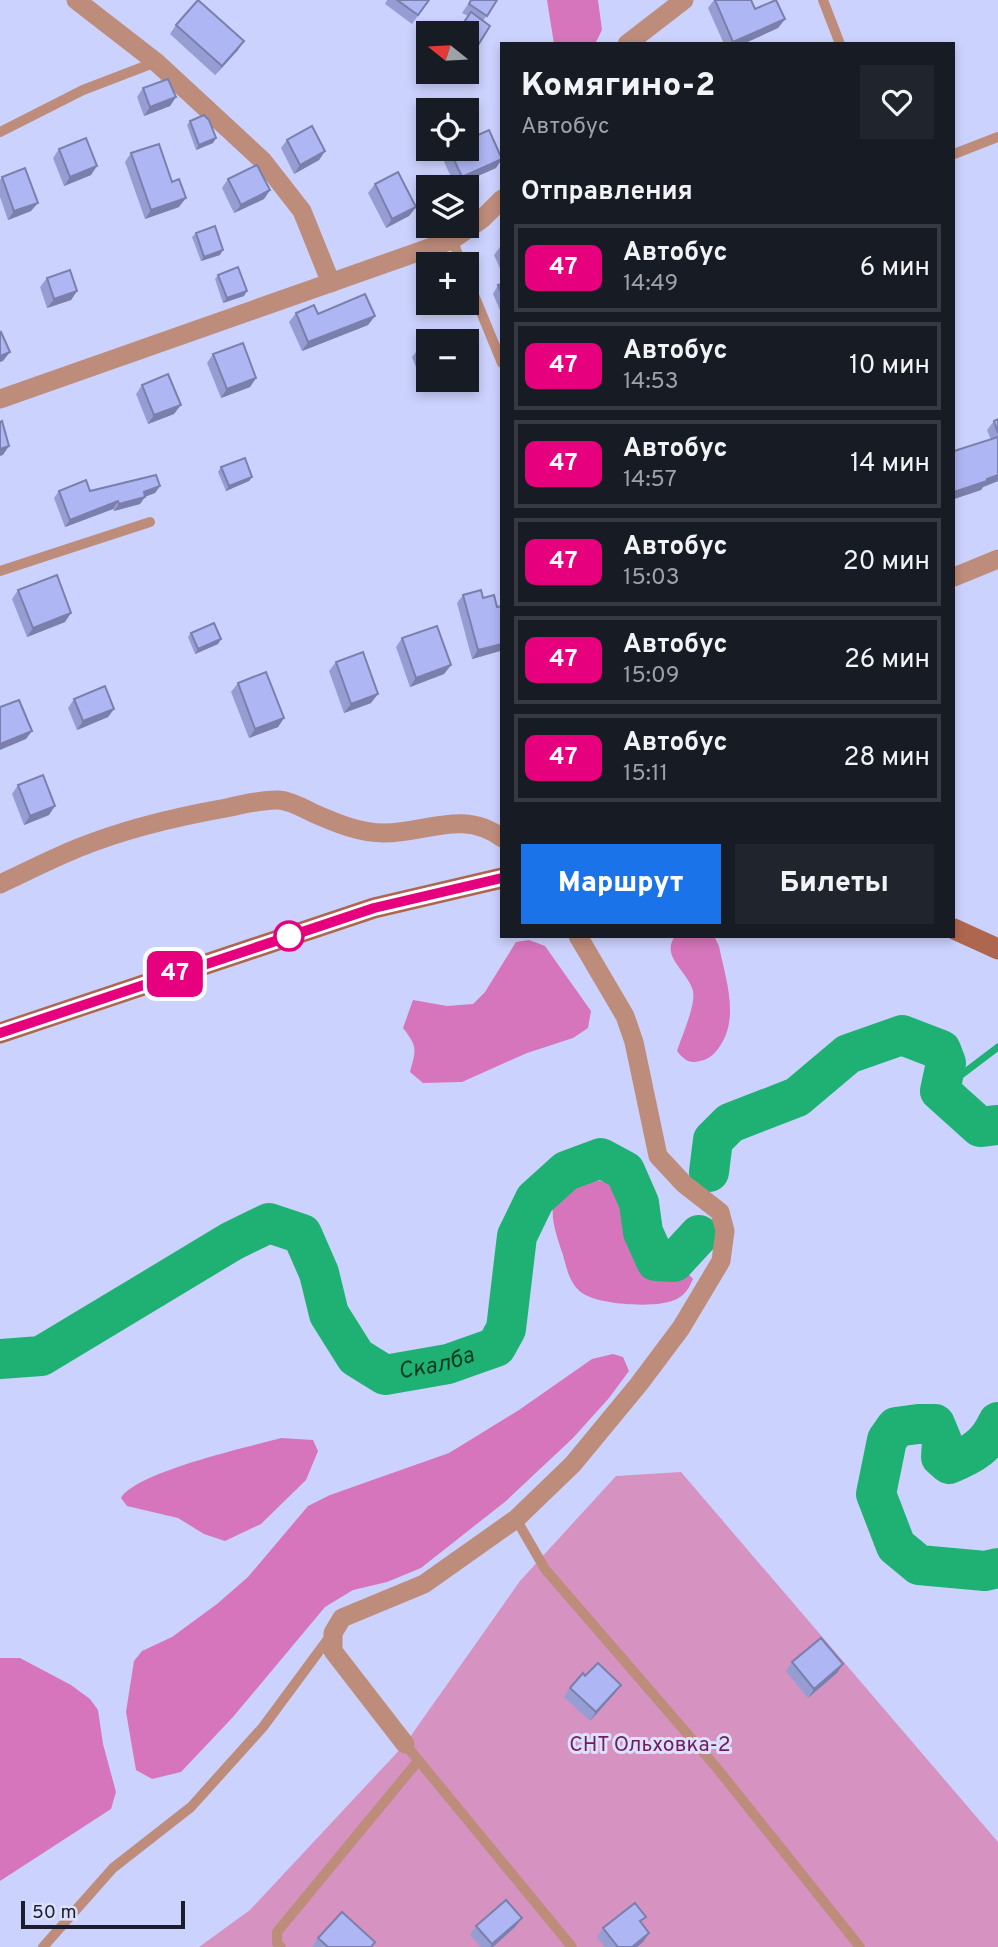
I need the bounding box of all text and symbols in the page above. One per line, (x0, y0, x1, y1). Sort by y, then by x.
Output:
north arrow (416, 21, 480, 84)
map controls (416, 21, 479, 392)
button: heart (860, 65, 934, 139)
text: Комягино-2 (521, 66, 715, 108)
button: locate (416, 98, 479, 161)
text: Автобус (521, 113, 609, 142)
button: layers (416, 175, 479, 238)
text: Отправления (521, 176, 693, 209)
text: Автобус (623, 237, 728, 270)
button: + (416, 252, 479, 315)
text: 6 мин (860, 252, 930, 285)
text: 47 (549, 253, 578, 283)
text: 14:49 (623, 270, 678, 299)
button: − (416, 329, 479, 392)
text: Автобус (623, 335, 728, 368)
text: 10 мин (849, 350, 930, 383)
text: 47 (549, 351, 578, 381)
text: 14:53 (623, 368, 679, 397)
text: Автобус (623, 433, 728, 466)
text: 14 мин (850, 448, 930, 481)
text: 47 (549, 449, 578, 479)
text: 14:57 (623, 466, 677, 495)
text: Автобус (623, 531, 728, 564)
text: 20 мин (843, 546, 930, 579)
text: 47 (549, 547, 578, 577)
text: 15:03 (623, 564, 680, 593)
text: Автобус (623, 629, 728, 662)
text: 26 мин (844, 644, 930, 677)
text: 47 (549, 645, 578, 675)
text: 15:09 (623, 662, 680, 691)
text: Автобус (623, 727, 728, 760)
text: 28 мин (844, 742, 930, 775)
text: 47 (549, 743, 578, 773)
text: 15:11 (623, 760, 668, 789)
button: Маршрут (521, 844, 721, 924)
button: Билеты (735, 844, 934, 924)
unlabelled marker (274, 921, 304, 951)
line badge: 47 (144, 951, 206, 997)
text: 47 (161, 959, 189, 989)
water label: Скалба (396, 1341, 478, 1387)
park label: СНТ Ольховка-2 (569, 1732, 731, 1759)
scale bar (21, 1898, 186, 1930)
text: 50 m (32, 1901, 77, 1925)

